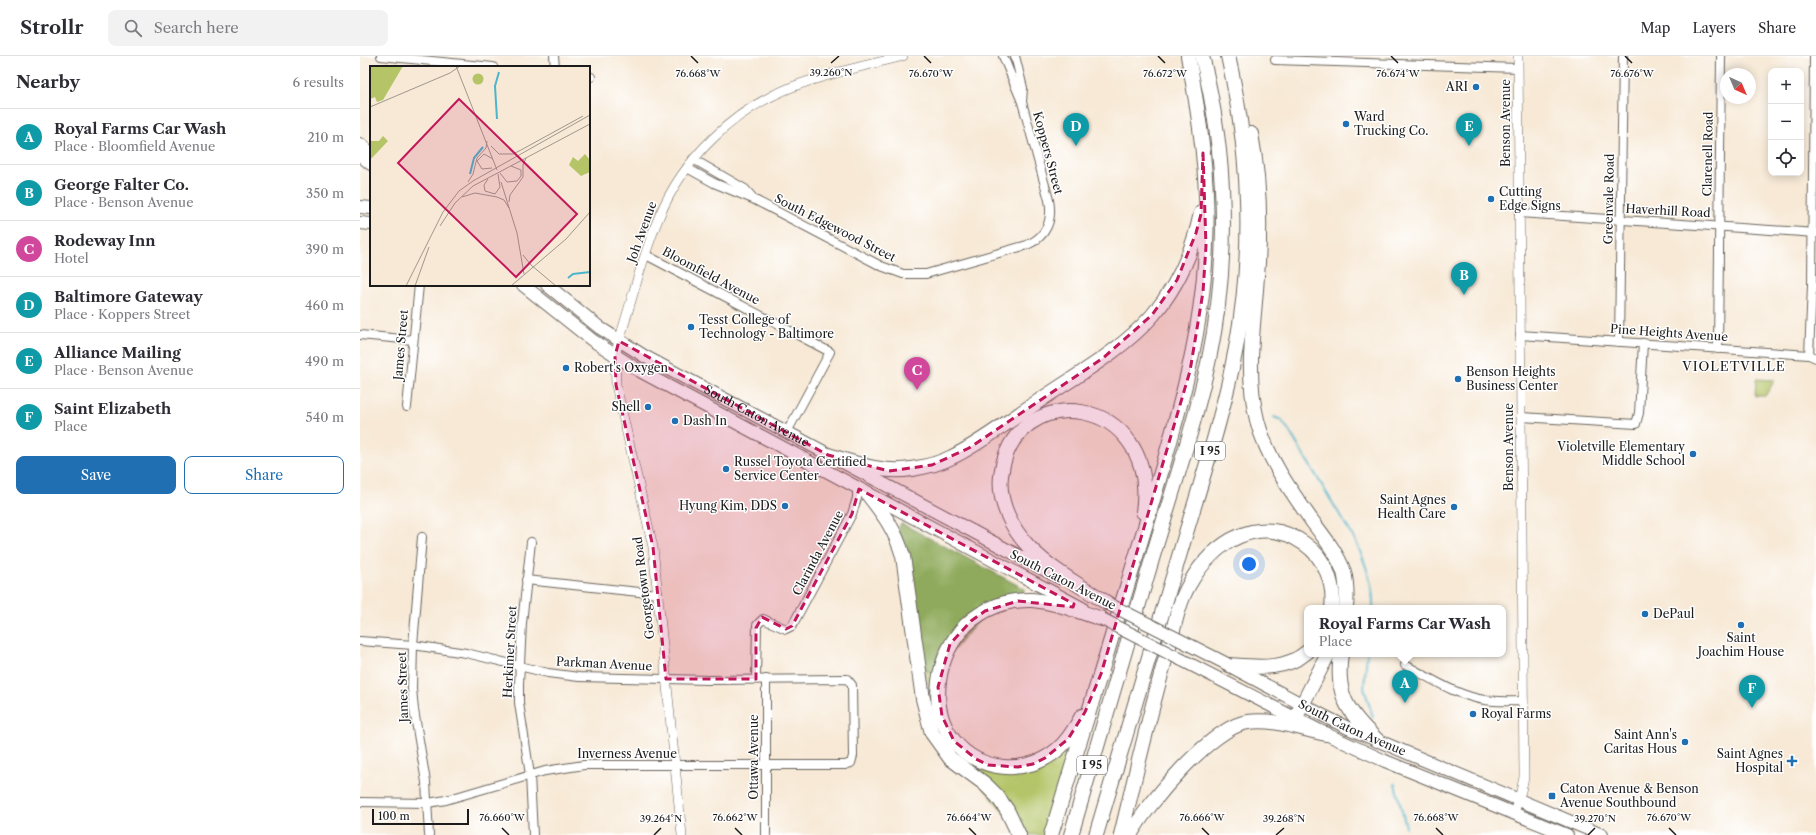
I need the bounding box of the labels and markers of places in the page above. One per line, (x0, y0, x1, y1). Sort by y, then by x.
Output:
place label: ARI (1445, 79, 1468, 94)
marker: ARI (1471, 82, 1481, 92)
place label: Ward Trucking Co. (1353, 109, 1428, 138)
pin: D (1063, 113, 1089, 146)
pin: E (1456, 113, 1482, 146)
marker: Ward Trucking Co. (1341, 119, 1351, 129)
place label: Cutting Edge Signs (1499, 184, 1561, 213)
marker: Cutting Edge Signs (1486, 194, 1496, 204)
pin: B (1451, 262, 1477, 295)
place label: Tesst College of Technology - Baltimore (699, 312, 834, 341)
marker: Tesst College of Technology - Baltimore (686, 322, 696, 332)
pin: C (904, 357, 930, 390)
place label: Robert's Oxygen (574, 360, 668, 375)
marker: Robert's Oxygen (561, 363, 571, 373)
place label: Benson Heights Business Center (1466, 364, 1558, 393)
marker: Benson Heights Business Center (1453, 374, 1463, 384)
place label: Shell (611, 399, 640, 414)
marker: Shell (643, 402, 653, 412)
place label: Dash In (683, 413, 728, 428)
marker: Dash In (670, 416, 680, 426)
place label: Violetville Elementary Middle School (1556, 439, 1685, 468)
marker: Violetville Elementary Middle School (1688, 449, 1698, 459)
place label: Russel Toyota Certified Service Center (734, 454, 867, 483)
marker: Russel Toyota Certified Service Center (721, 464, 731, 474)
place label: Saint Agnes Health Care (1377, 492, 1446, 521)
place label: Hyung Kim, DDS (679, 498, 777, 513)
marker: Hyung Kim, DDS (780, 501, 790, 511)
marker: Saint Agnes Health Care (1449, 502, 1459, 512)
place label: DePaul (1653, 606, 1695, 621)
marker: DePaul (1640, 609, 1650, 619)
marker: Saint Joachim House (1736, 620, 1746, 630)
place label: Saint Joachim House (1696, 630, 1784, 659)
pin: A (1392, 670, 1418, 703)
pin: F (1739, 675, 1765, 708)
place label: Royal Farms (1481, 706, 1551, 721)
marker: Royal Farms (1468, 709, 1478, 719)
place label: Saint Ann's Caritas Hous (1604, 727, 1677, 756)
marker: Saint Ann's Caritas Hous (1680, 737, 1690, 747)
place label: Saint Agnes Hospital (1717, 746, 1783, 775)
marker: Saint Agnes Hospital (1786, 755, 1798, 767)
place label: Caton Avenue & Benson Avenue Southbound (1559, 781, 1699, 810)
marker: Caton Avenue & Benson Avenue Southbound (1547, 791, 1557, 801)

